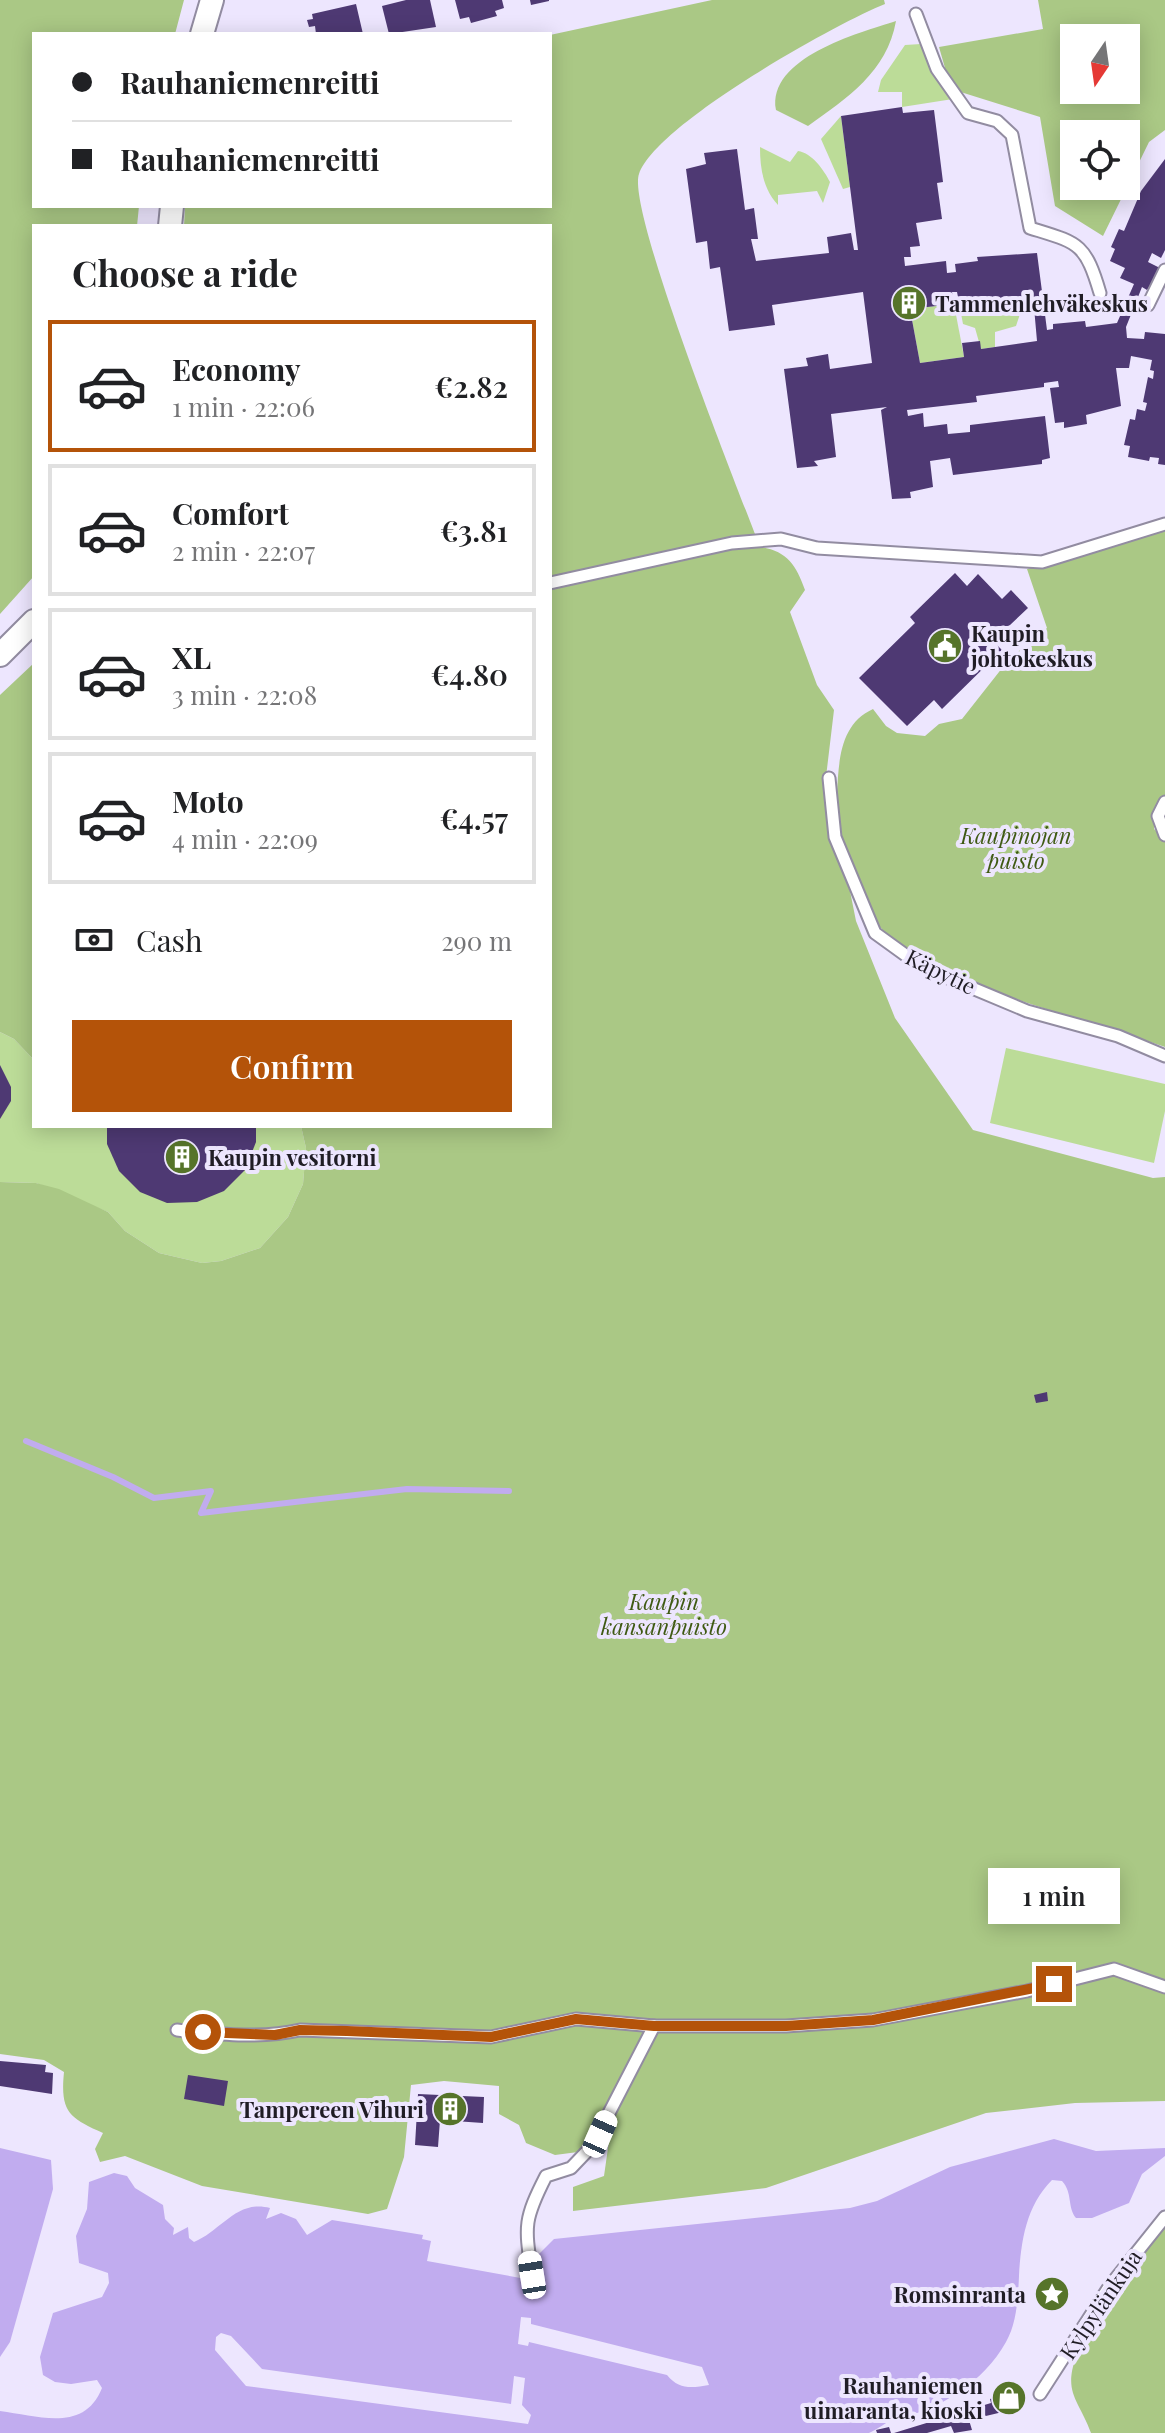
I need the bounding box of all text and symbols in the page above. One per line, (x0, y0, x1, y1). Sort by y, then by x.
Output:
north arrow (1060, 24, 1140, 104)
map controls (1060, 24, 1140, 200)
text: Rauhaniemenreitti (120, 62, 379, 102)
button: locate (1060, 120, 1140, 200)
text: Rauhaniemenreitti (120, 139, 379, 179)
text: Choose a ride (72, 248, 298, 296)
building icon: Tammenlehväkeskus (890, 284, 928, 322)
place label: Tammenlehväkeskus (935, 288, 1148, 318)
text: Economy (172, 349, 301, 389)
icon: car (76, 350, 148, 422)
text: €2.82 (435, 366, 508, 406)
text: 1 min · 22:06 (172, 389, 315, 424)
text: Comfort (172, 493, 289, 533)
icon: car (76, 494, 148, 566)
text: €3.81 (440, 510, 508, 550)
text: 2 min · 22:07 (172, 533, 315, 568)
place label: Kaupin johtokeskus (970, 618, 1093, 673)
public building icon: Kaupin johtokeskus (926, 627, 964, 665)
text: XL (172, 637, 211, 677)
icon: car (76, 638, 148, 710)
text: €4.80 (431, 654, 508, 694)
text: 3 min · 22:08 (172, 677, 317, 712)
text: Moto (172, 781, 244, 821)
icon: car (76, 782, 148, 854)
text: €4.57 (440, 798, 508, 838)
park label: Kaupinojan puisto (960, 820, 1072, 875)
text: 4 min · 22:09 (172, 821, 318, 856)
icon: cash (72, 918, 116, 962)
text: Cash (136, 920, 203, 960)
text: 290 m (441, 923, 512, 958)
street label: Käpytie (901, 941, 981, 1001)
button: Confirm (72, 1020, 512, 1112)
building icon: Kaupin vesitorni (163, 1138, 201, 1176)
place label: Kaupin vesitorni (208, 1142, 376, 1172)
park label: Kaupin kansanpuisto (600, 1586, 727, 1641)
callout: 1 min (988, 1868, 1120, 1924)
text: 1 min (1022, 1878, 1086, 1913)
route end (1036, 1966, 1072, 2002)
route start (185, 2014, 221, 2050)
building icon: Tampereen Vihuri (431, 2090, 469, 2128)
place label: Tampereen Vihuri (240, 2094, 424, 2124)
car (579, 2107, 621, 2161)
street label: Kylpylänkuja (1052, 2243, 1148, 2365)
car (516, 2249, 548, 2301)
place icon: Romsinranta (1033, 2275, 1071, 2313)
place label: Romsinranta (894, 2279, 1027, 2309)
place label: Rauhaniemen uimaranta, kioski (804, 2370, 983, 2425)
shop icon: Rauhaniemen uimaranta, kioski (990, 2379, 1028, 2417)

